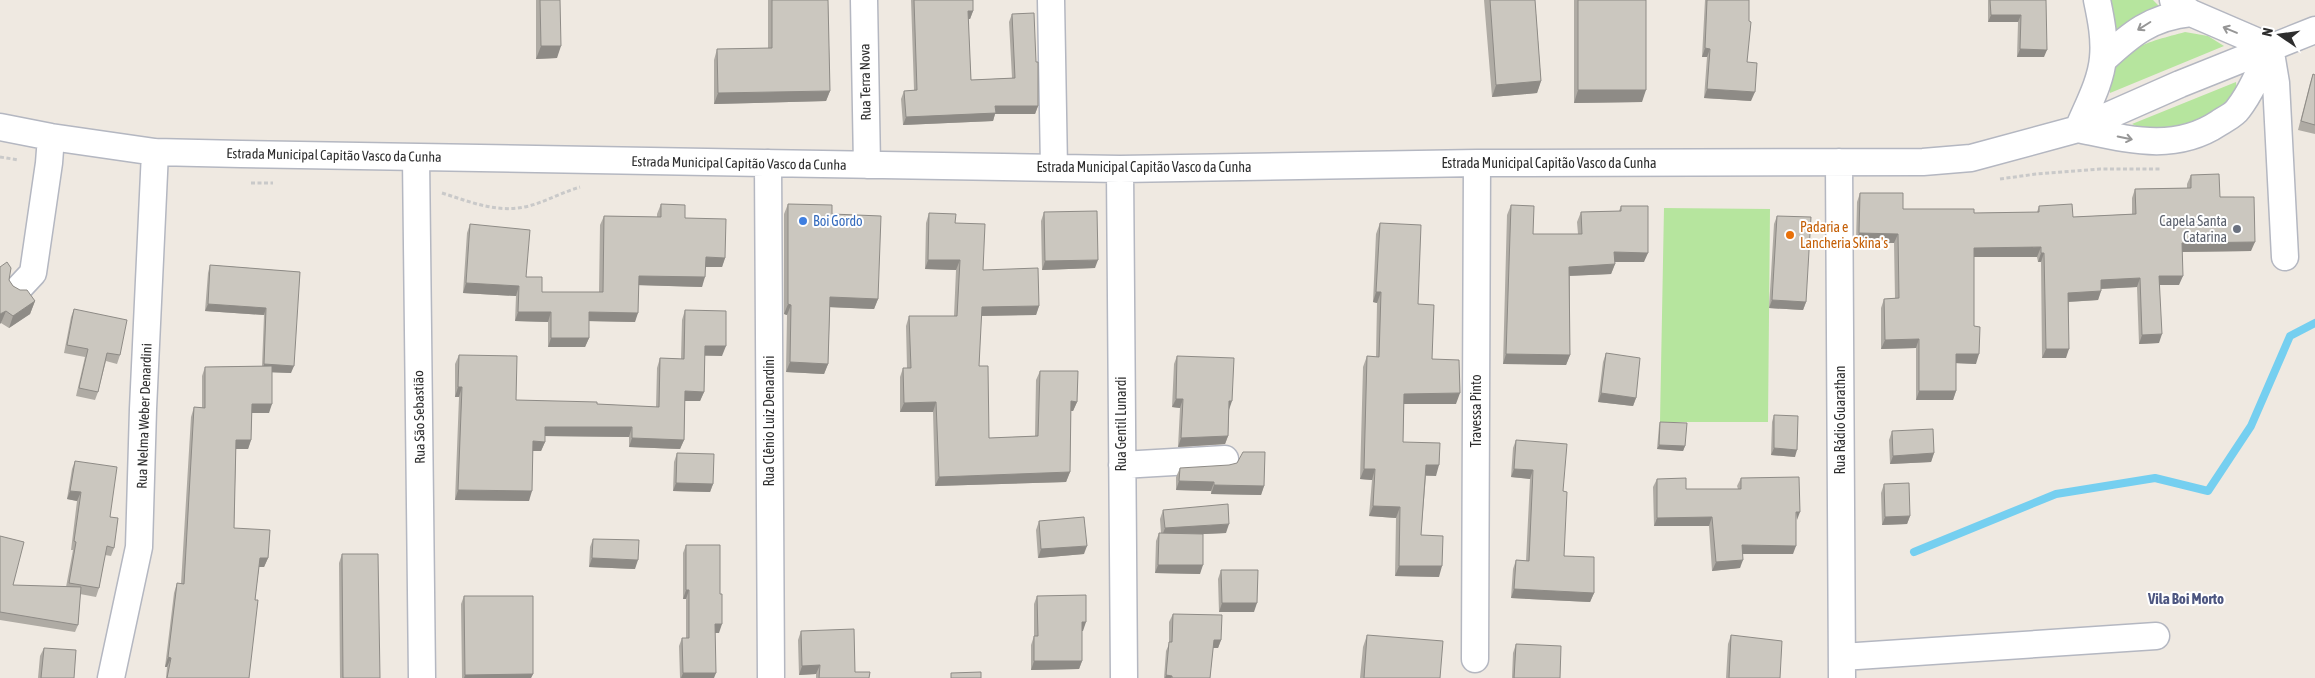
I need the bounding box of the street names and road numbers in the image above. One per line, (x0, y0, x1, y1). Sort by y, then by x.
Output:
street label: Rua Terra Nova (856, 43, 874, 121)
street label: Estrada Municipal Capitão Vasco da Cunha (226, 145, 442, 165)
street label: Estrada Municipal Capitão Vasco da Cunha (631, 153, 847, 173)
street label: Estrada Municipal Capitão Vasco da Cunha (1441, 155, 1657, 171)
street label: Estrada Municipal Capitão Vasco da Cunha (1036, 159, 1252, 175)
street label: Rua Nelma Weber Denardini (133, 343, 155, 489)
street label: Rua Clênio Luiz Denardini (761, 356, 777, 486)
street label: Rua Rádio Guarathan (1832, 365, 1848, 475)
street label: Rua São Sebastião (410, 370, 428, 464)
street label: Travessa Pinto (1468, 374, 1484, 448)
street label: Rua Gentil Lunardi (1113, 376, 1129, 472)

